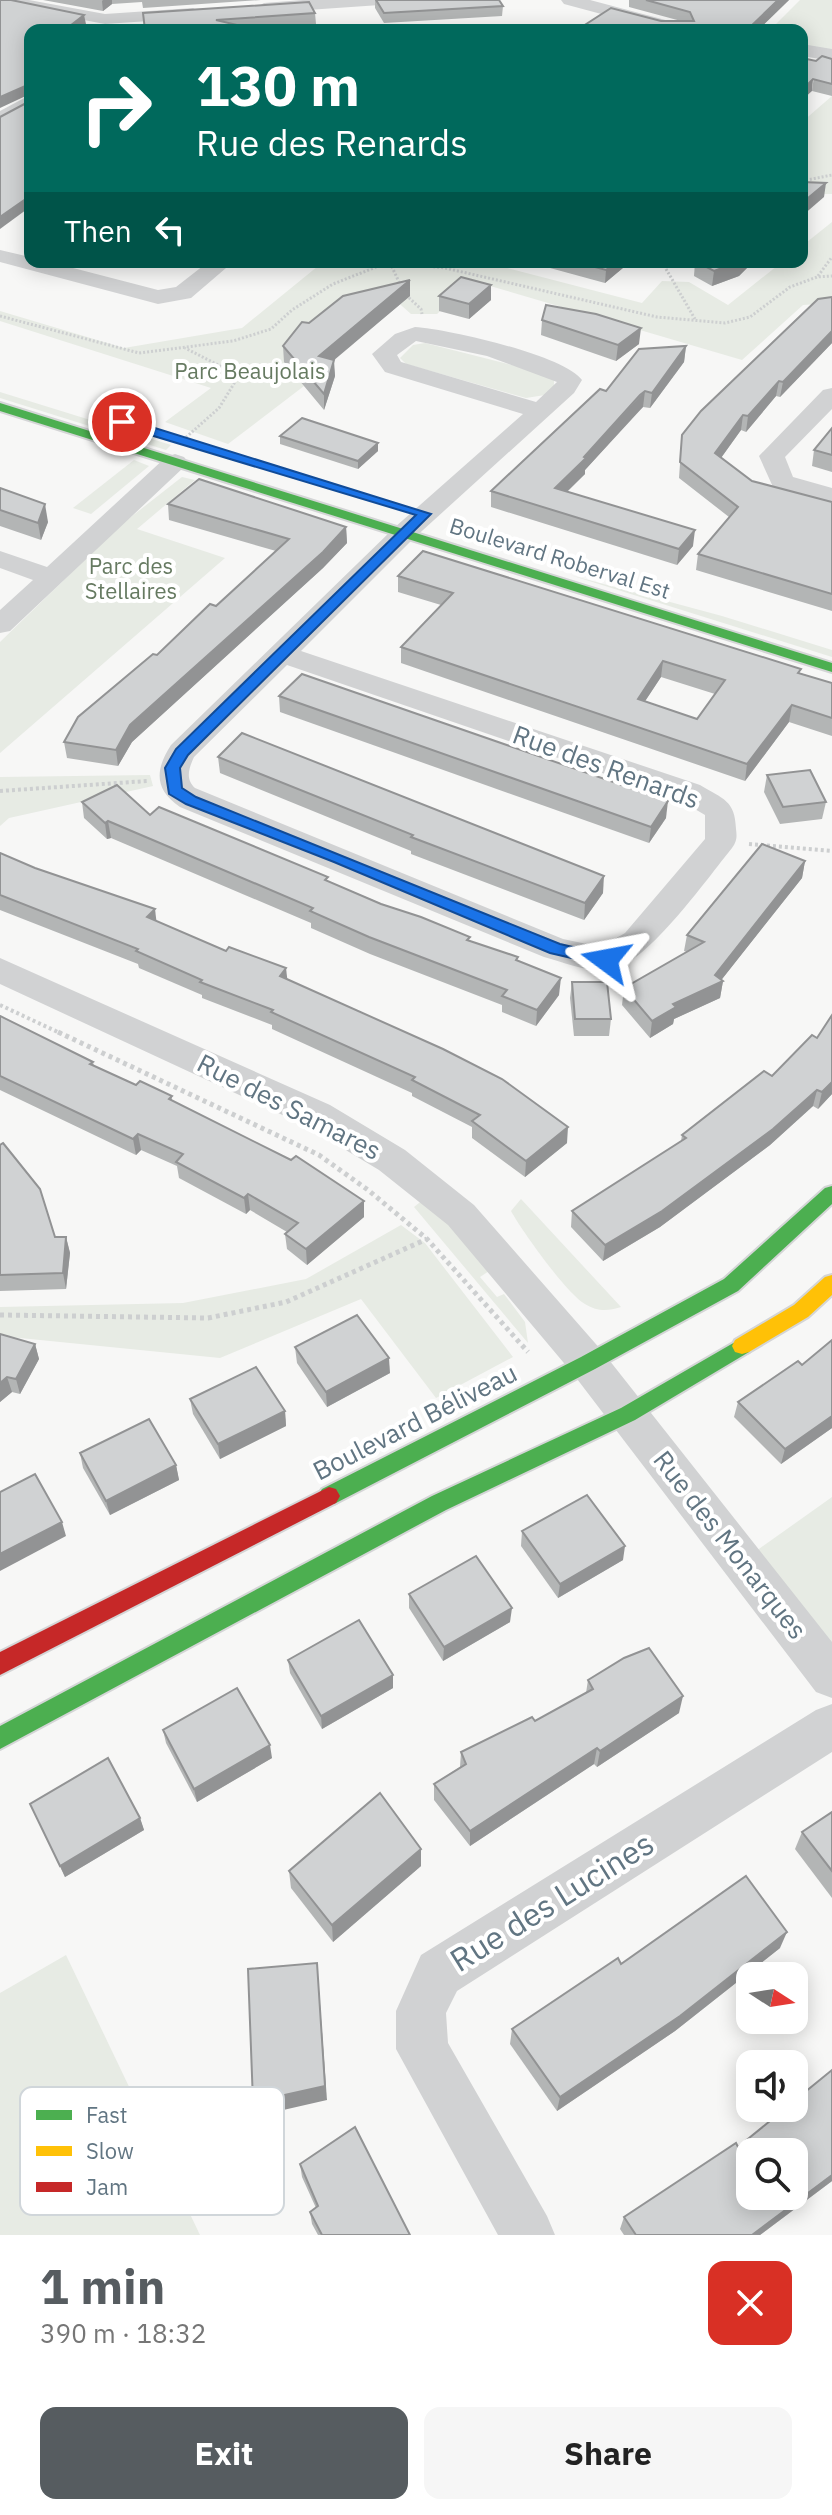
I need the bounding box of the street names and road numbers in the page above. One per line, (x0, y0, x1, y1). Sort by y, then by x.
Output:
street label: Boulevard Roberval Est (446, 510, 674, 605)
street label: Rue des Renards (508, 717, 704, 816)
street label: Rue des Samares (192, 1045, 387, 1167)
street label: Boulevard Béliveau (307, 1355, 522, 1487)
street label: Rue des Monarques (646, 1443, 815, 1646)
street label: Rue des Lucines (442, 1822, 661, 1981)

